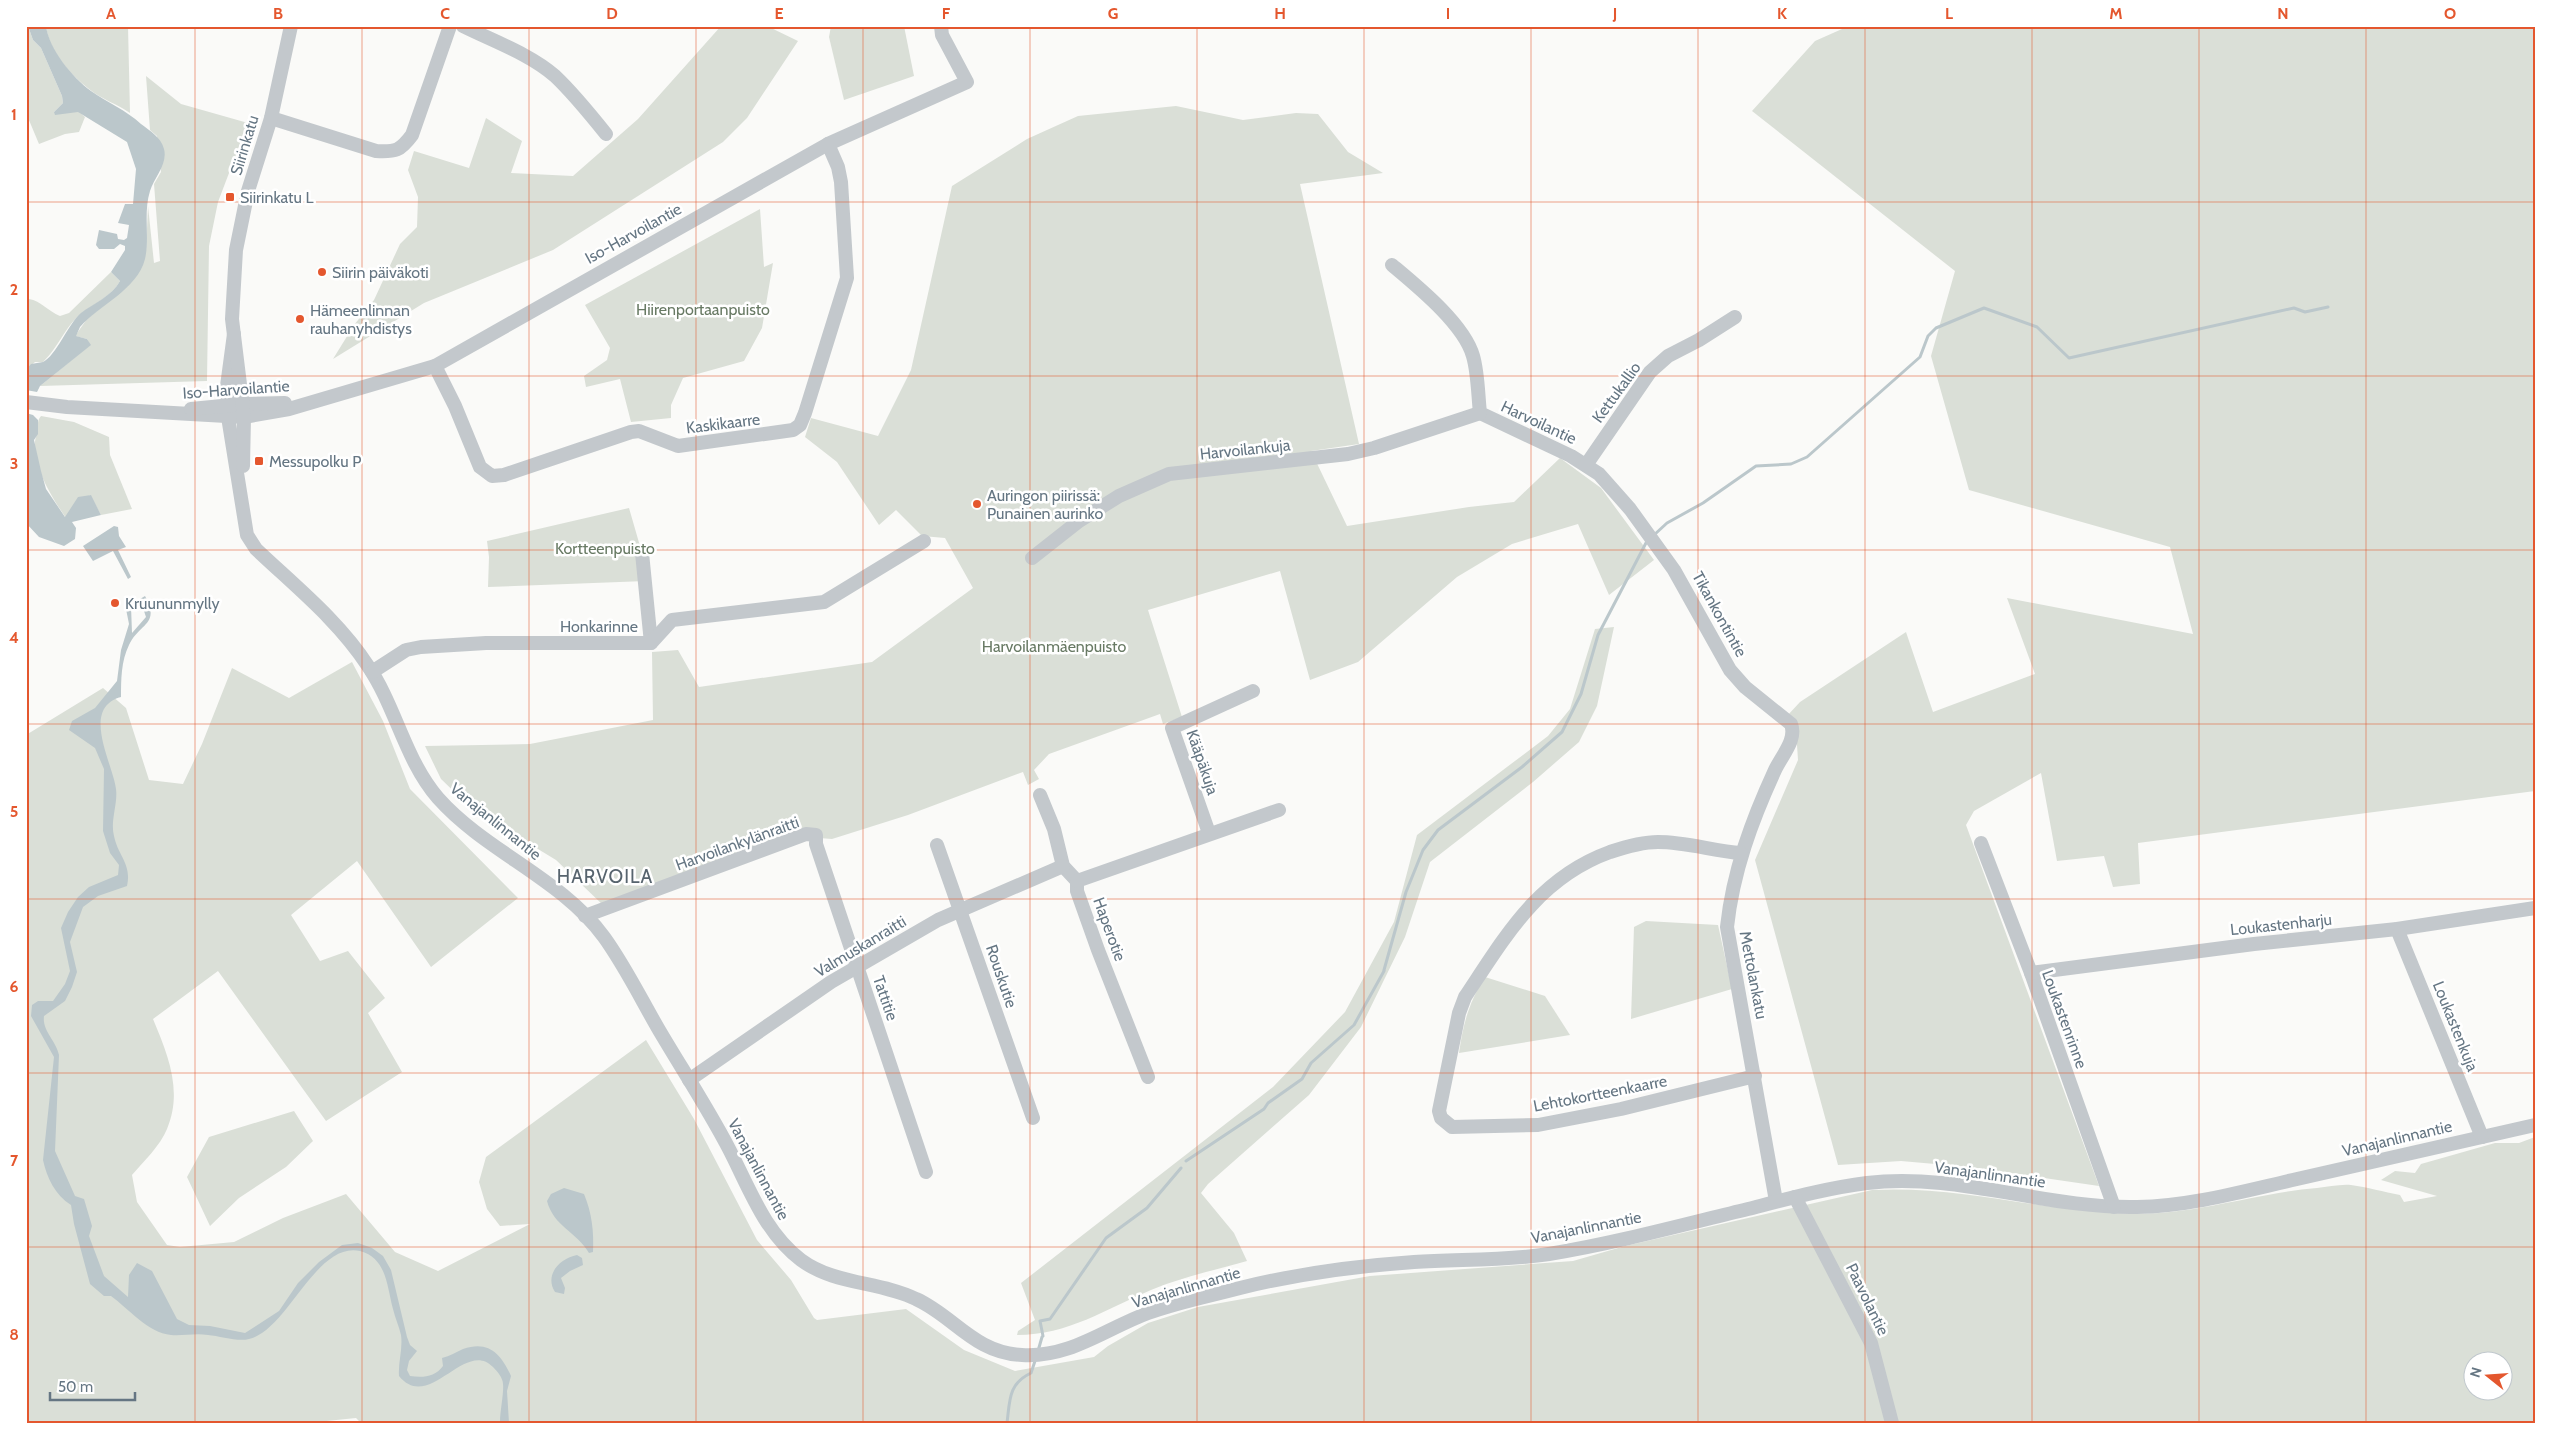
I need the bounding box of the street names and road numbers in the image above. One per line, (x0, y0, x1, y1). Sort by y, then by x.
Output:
street label: Siirinkatu (226, 113, 263, 177)
street label: Iso-Harvoilantie (582, 199, 685, 268)
street label: Kettukallio (1588, 358, 1645, 426)
street label: Iso-Harvoilantie (182, 376, 290, 403)
street label: Harvoilantie (1498, 397, 1580, 448)
street label: Kaskikaarre (685, 410, 761, 437)
street label: Harvoilankuja (1199, 435, 1292, 464)
street label: Tikankontintie (1688, 568, 1751, 660)
street label: Honkarinne (560, 617, 638, 636)
street label: Kääpäkuja (1183, 727, 1223, 798)
street label: Vanajanlinnantie (446, 779, 545, 864)
street label: Harvoilankylänraitti (673, 812, 802, 875)
street label: Haperotie (1089, 895, 1130, 964)
street label: Loukastenharju (2229, 910, 2333, 939)
street label: Valmuskanraitti (811, 912, 910, 981)
street label: Mettolankatu (1736, 929, 1771, 1021)
street label: Rouskutie (982, 942, 1021, 1010)
street label: Loukastenrinne (2038, 967, 2091, 1071)
street label: Tattitie (869, 973, 902, 1023)
street label: Loukastenkuja (2429, 978, 2482, 1074)
street label: Lehtokortteenkaarre (1532, 1071, 1669, 1116)
street label: Vanajanlinnantie (724, 1115, 793, 1223)
street label: Vanajanlinnantie (2340, 1117, 2454, 1160)
street label: Vanajanlinnantie (1933, 1157, 2047, 1192)
street label: Vanajanlinnantie (1529, 1207, 1643, 1247)
street label: Paavolantie (1842, 1260, 1893, 1338)
street label: Vanajanlinnantie (1130, 1263, 1243, 1312)

